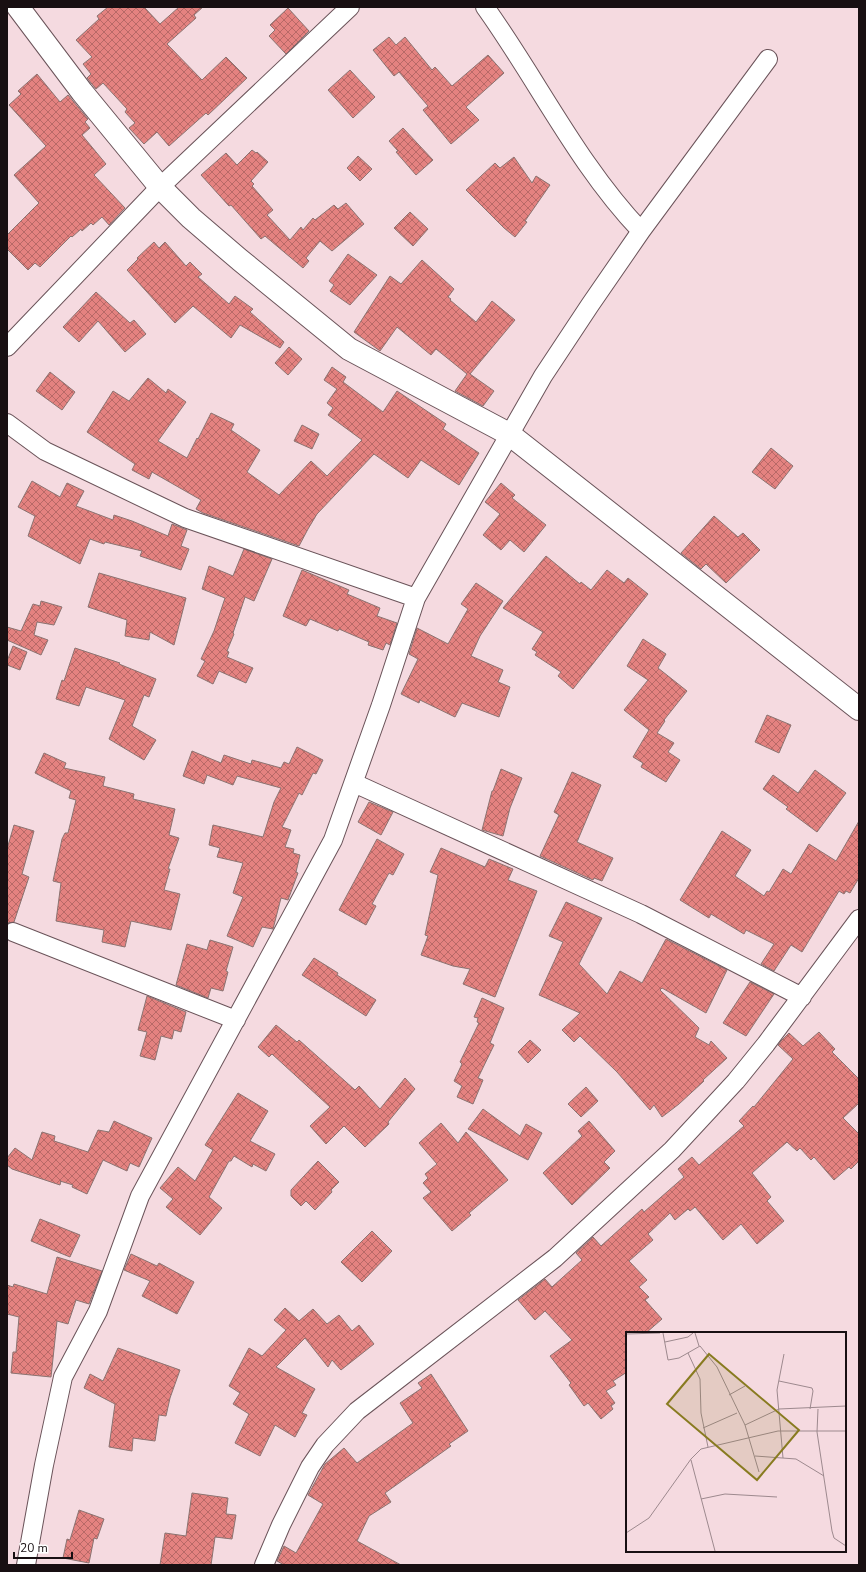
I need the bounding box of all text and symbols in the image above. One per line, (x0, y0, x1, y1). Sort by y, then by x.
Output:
inset map (626, 1332, 846, 1552)
scale bar (14, 1534, 72, 1560)
text: 20 m (20, 1540, 48, 1556)

